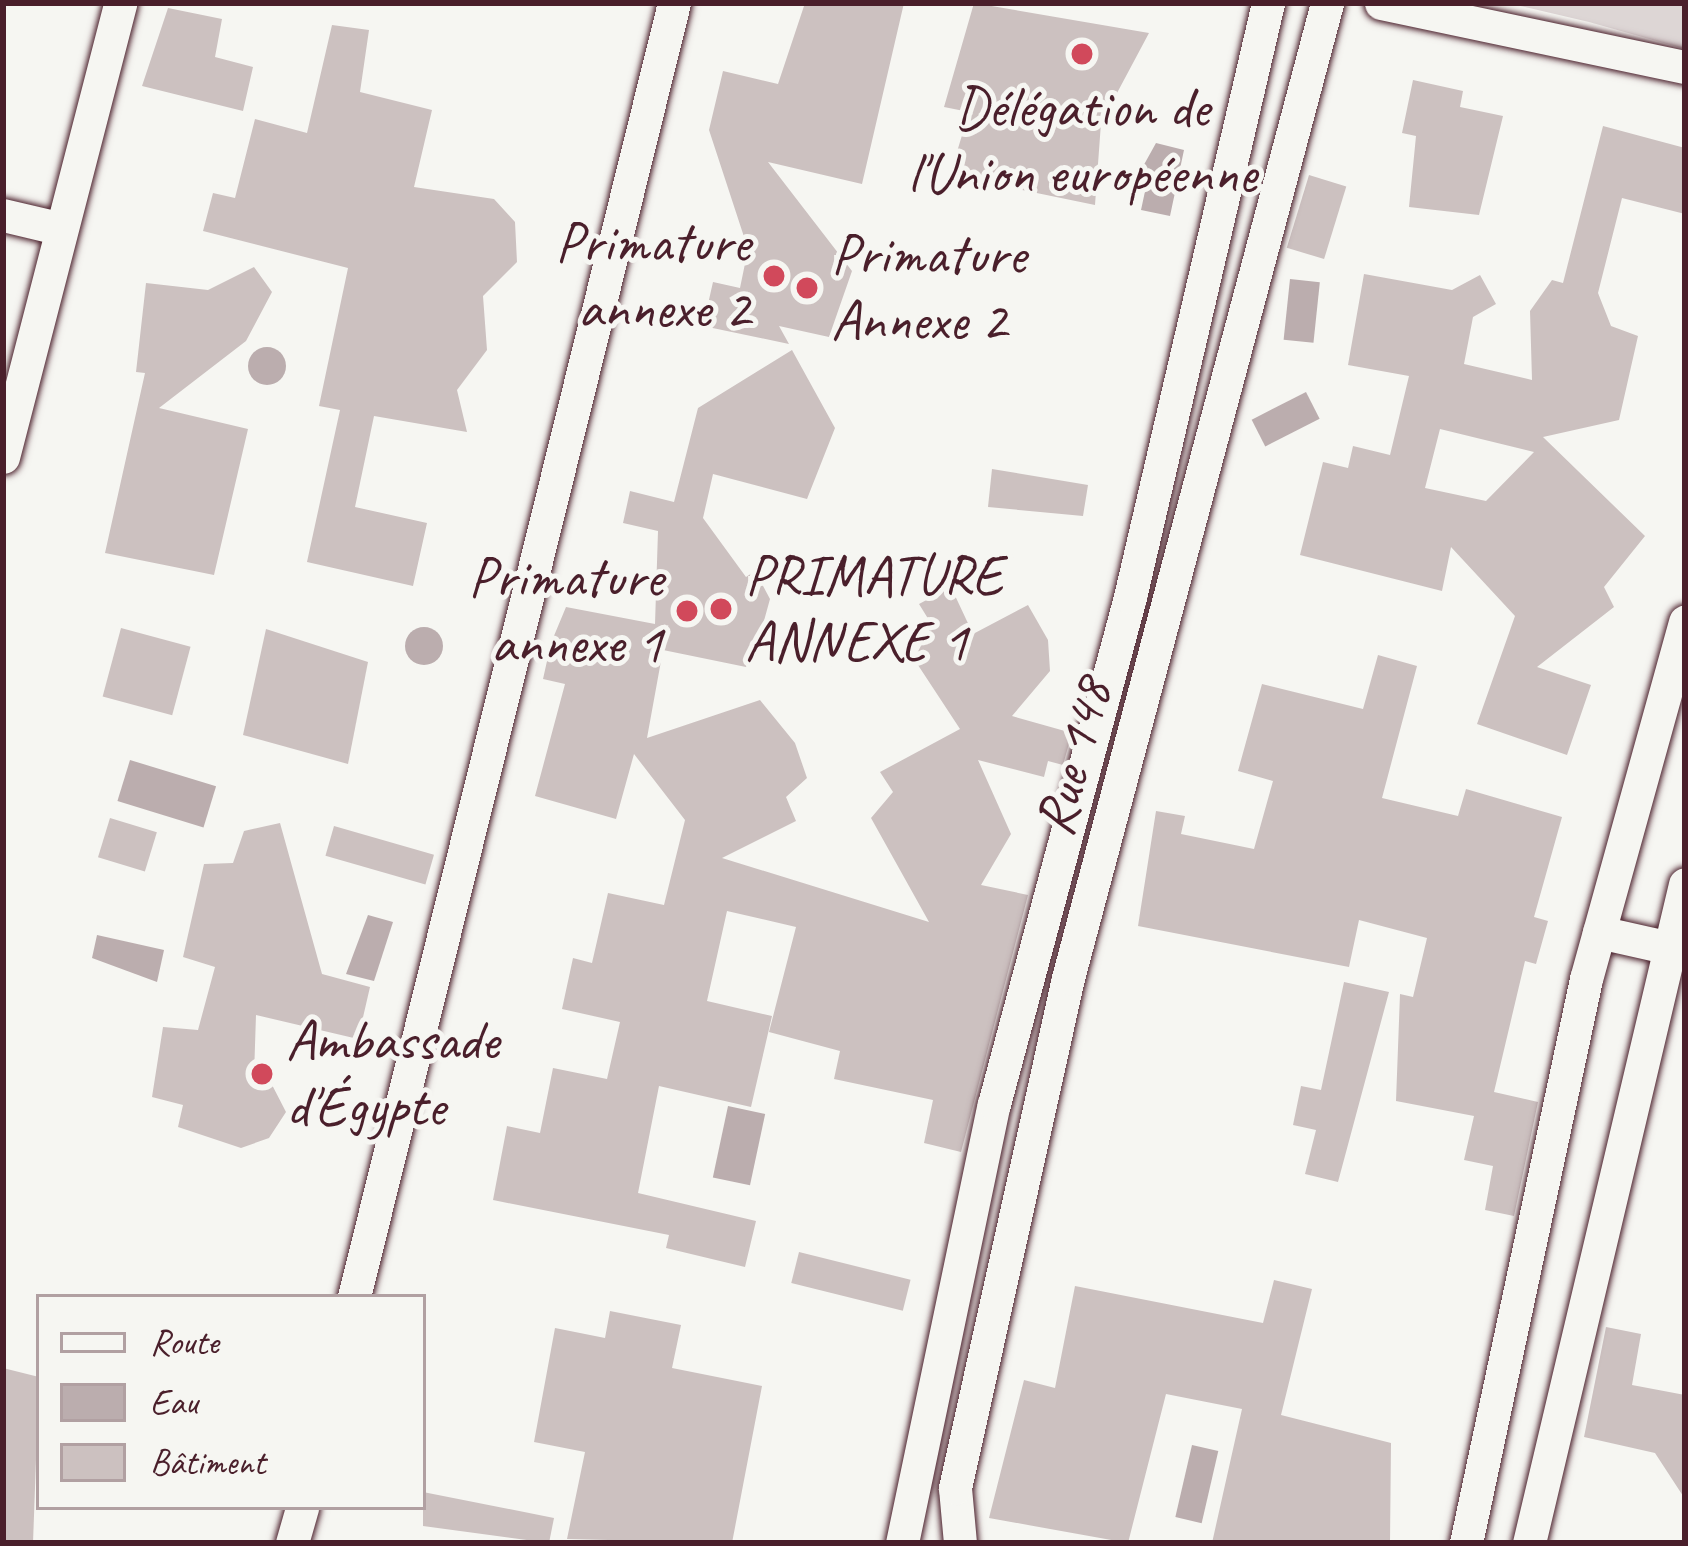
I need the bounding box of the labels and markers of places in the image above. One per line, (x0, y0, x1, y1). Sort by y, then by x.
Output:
marker: Délégation de l'Union européenne (1069, 41, 1095, 67)
place label: Délégation de l'Union européenne (908, 74, 1256, 208)
place label: Primature annexe 2 (555, 209, 750, 343)
place label: Primature Annexe 2 (831, 221, 1026, 355)
marker: Primature annexe 2 (761, 263, 787, 289)
marker: Primature Annexe 2 (794, 275, 820, 301)
place label: PRIMATURE ANNEXE 1 (745, 542, 1002, 676)
place label: Primature annexe 1 (468, 544, 663, 678)
marker: PRIMATURE ANNEXE 1 (708, 596, 734, 622)
marker: Primature annexe 1 (674, 598, 700, 624)
place label: Ambassade d'Égypte (286, 1007, 499, 1141)
marker: Ambassade d'Égypte (249, 1061, 275, 1087)

